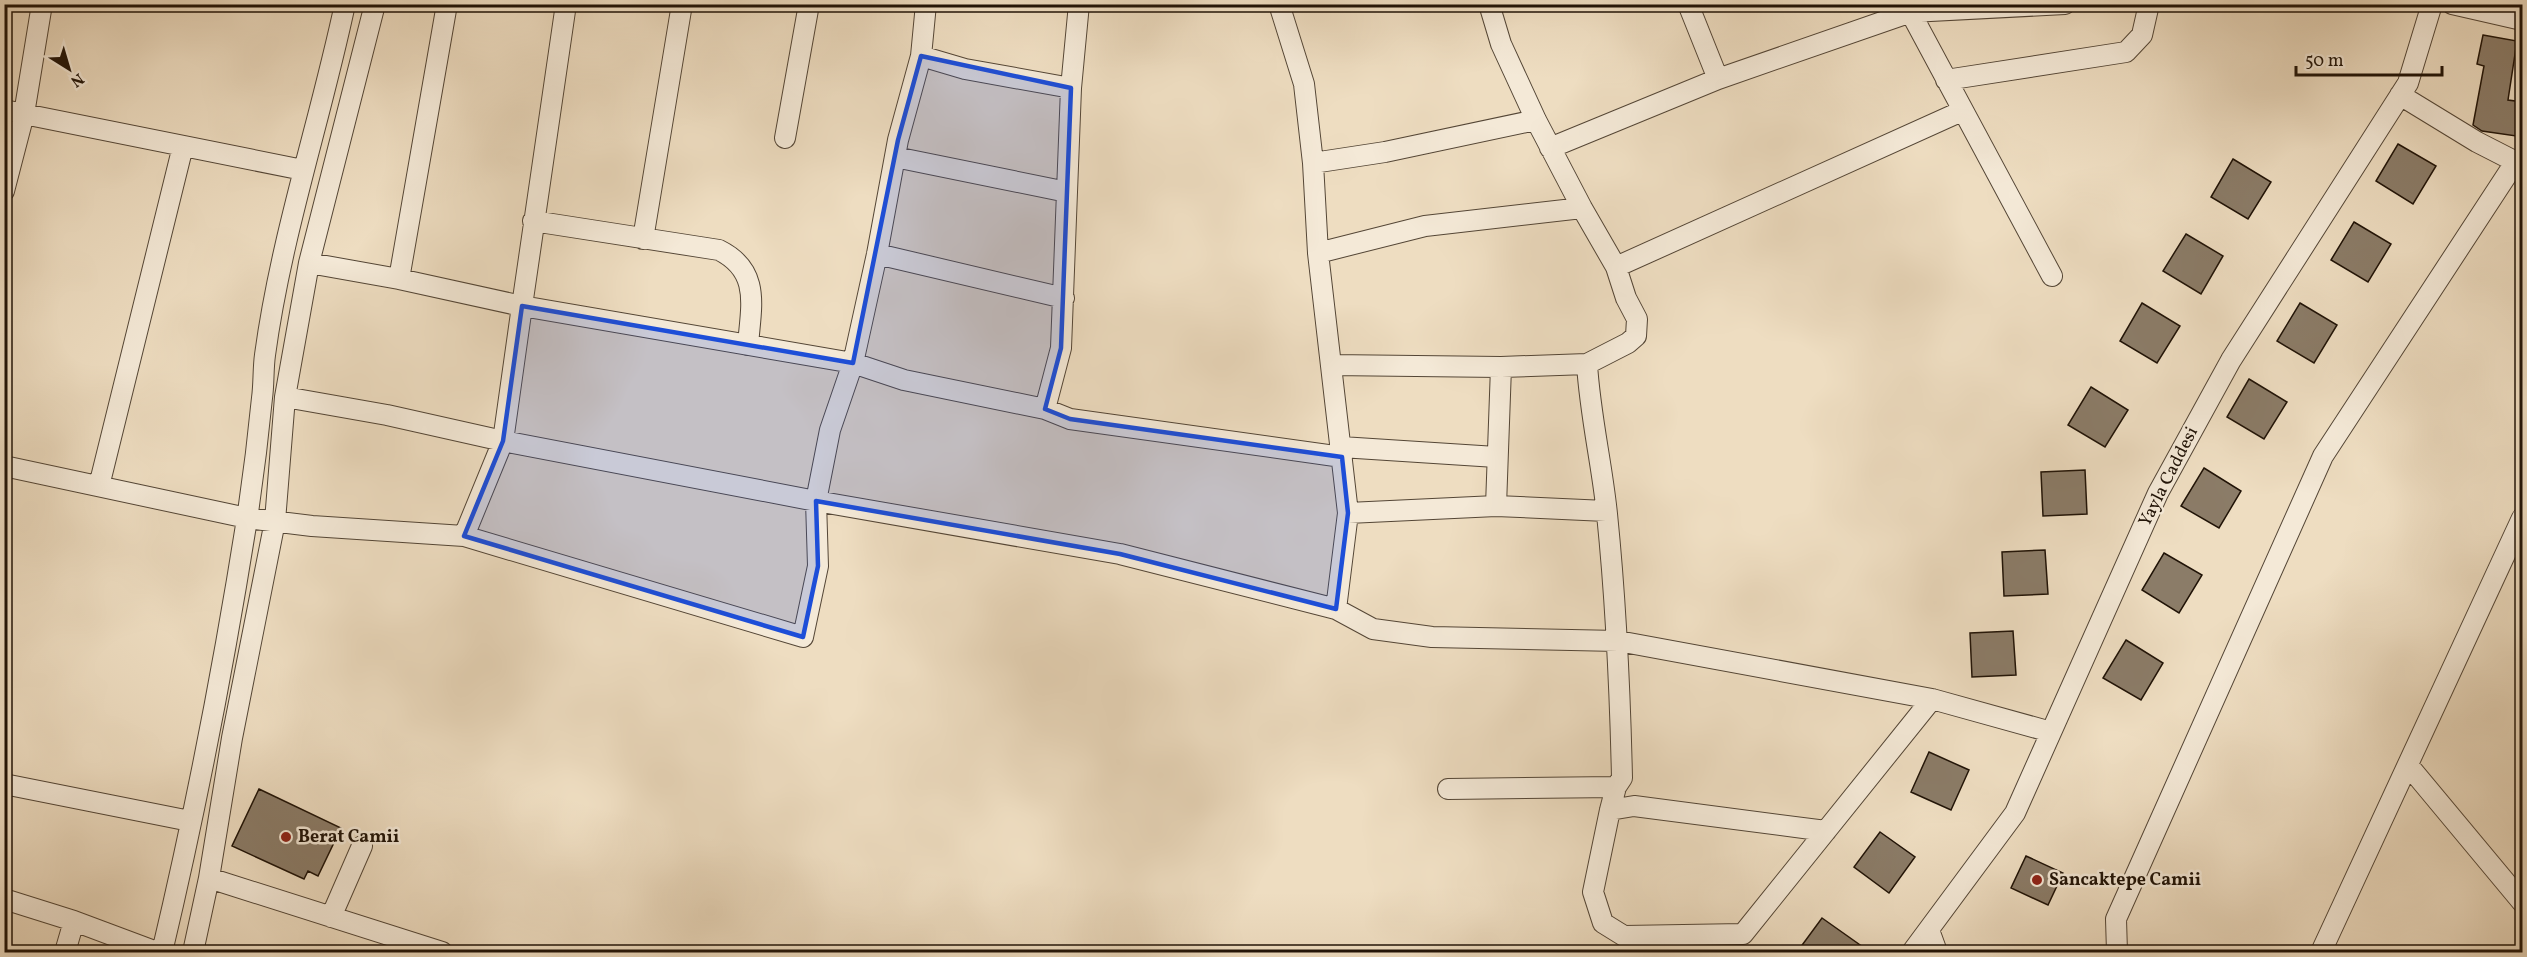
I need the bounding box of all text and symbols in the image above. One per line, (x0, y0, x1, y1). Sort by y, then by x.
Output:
north arrow (39, 39, 99, 99)
scale bar (2296, 39, 2442, 77)
text: 50 m (2305, 49, 2344, 74)
text: N (65, 67, 88, 92)
street label: Yayla Caddesi (2133, 423, 2205, 531)
place label: Berat Camii (298, 825, 399, 850)
marker: Berat Camii (279, 830, 293, 844)
place label: Sancaktepe Camii (2049, 868, 2201, 893)
marker: Sancaktepe Camii (2030, 873, 2044, 887)

